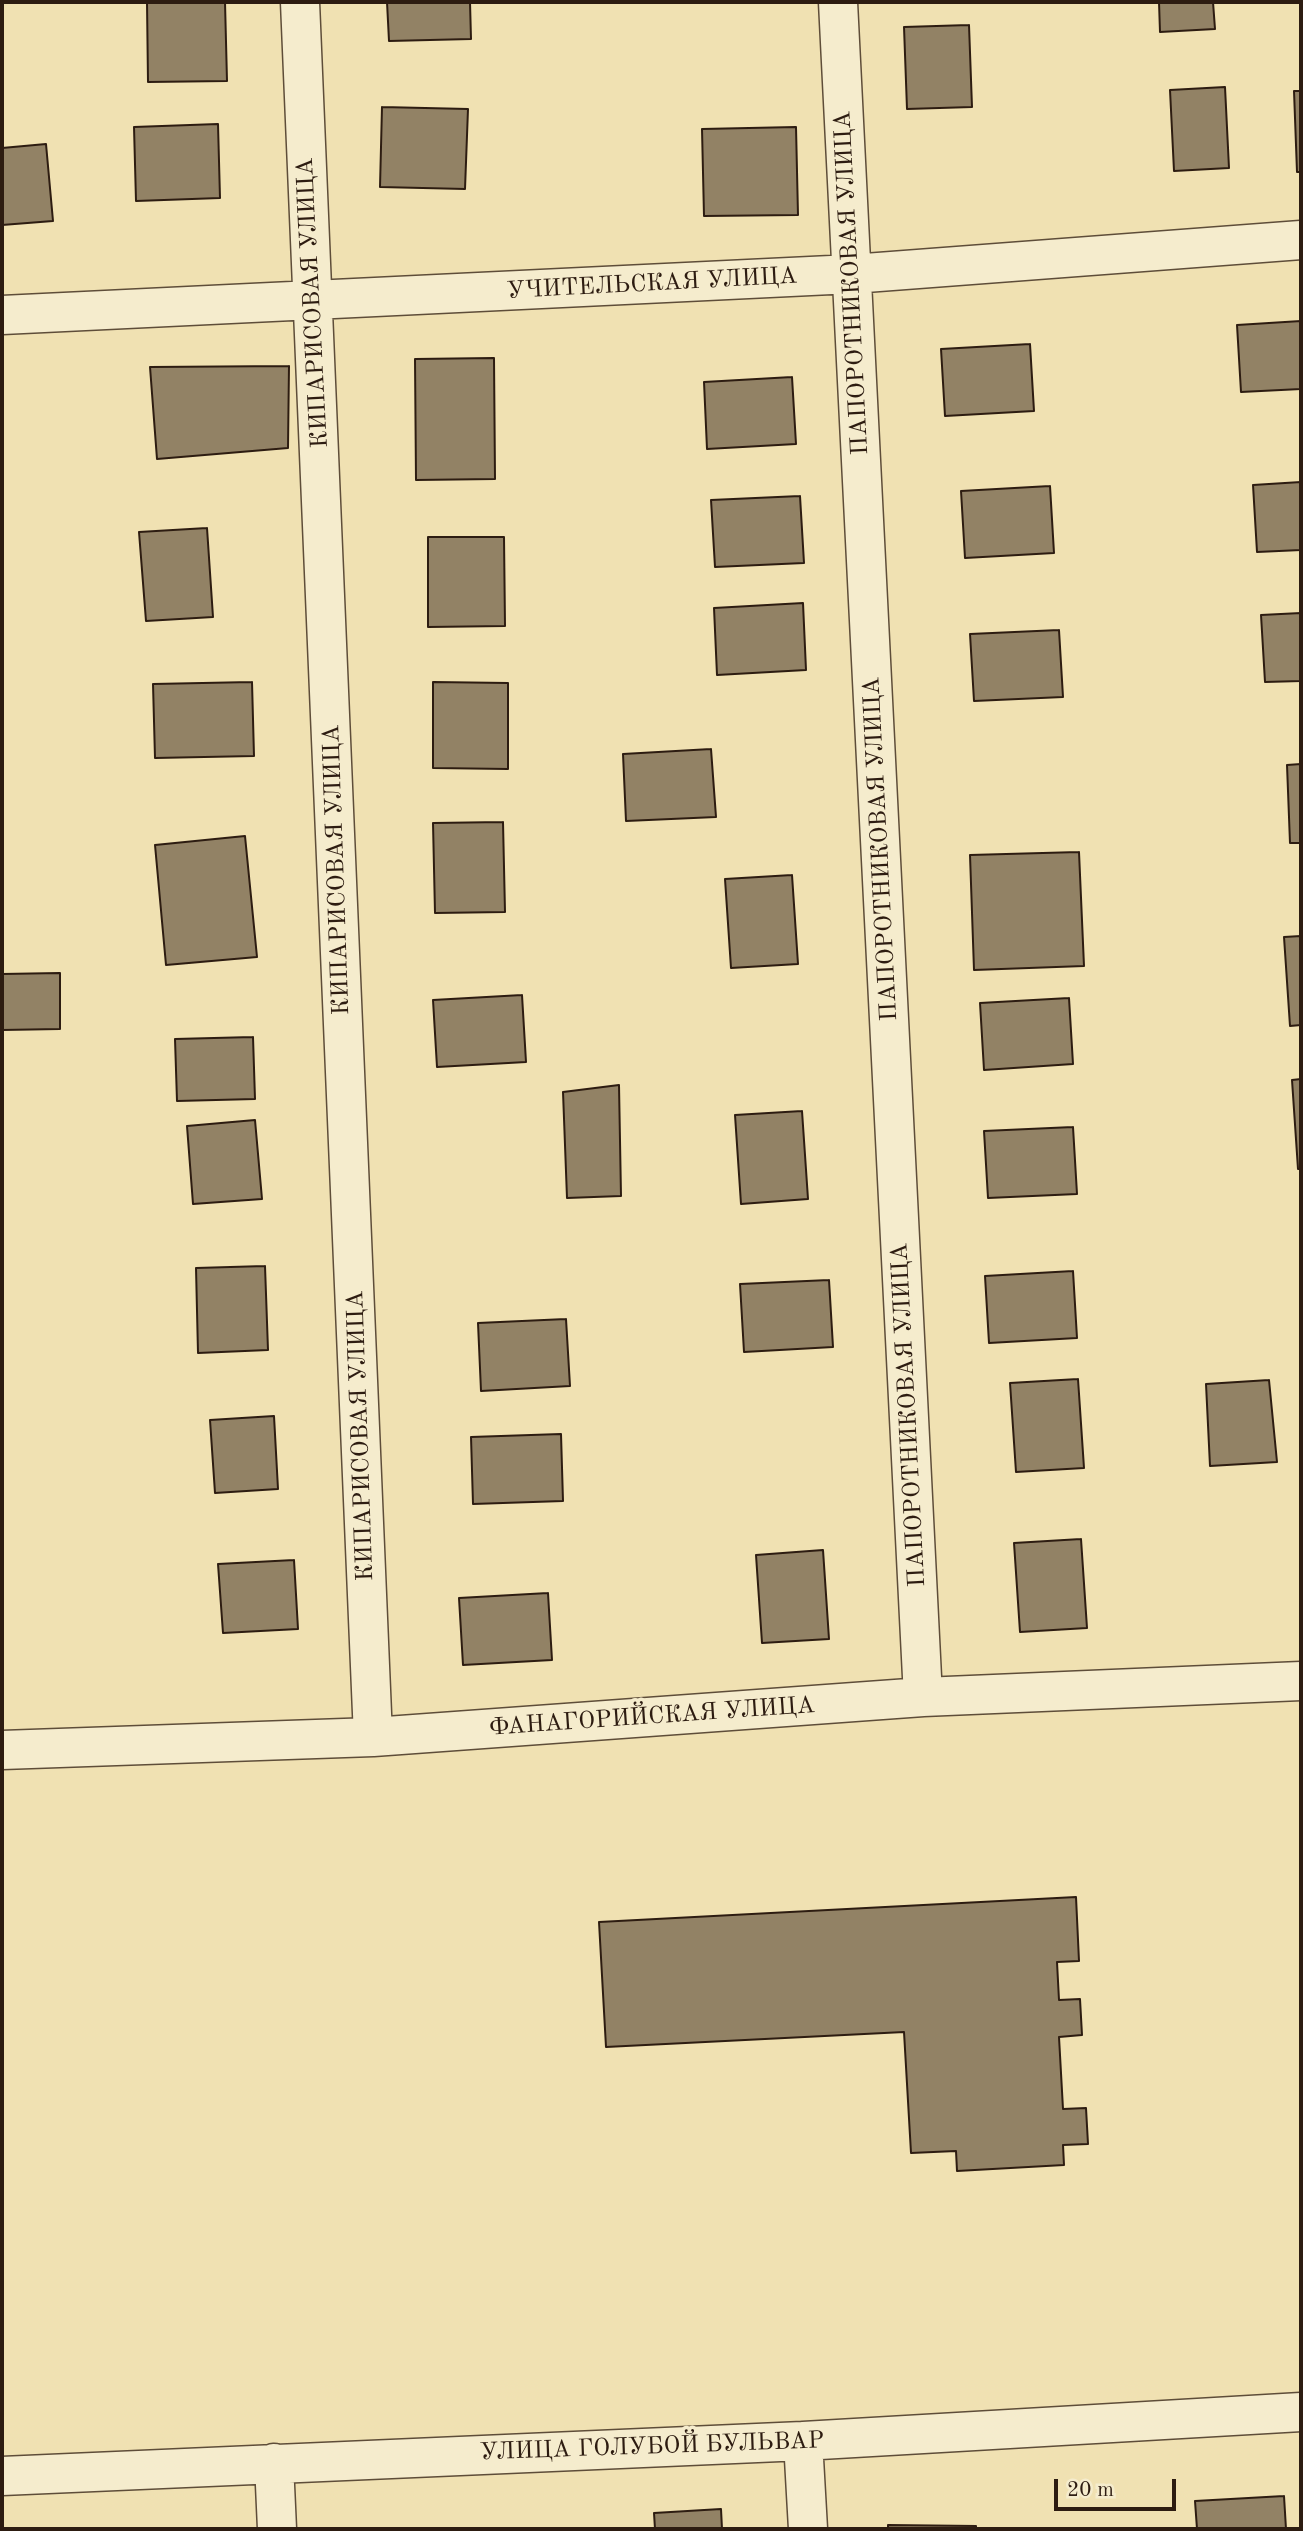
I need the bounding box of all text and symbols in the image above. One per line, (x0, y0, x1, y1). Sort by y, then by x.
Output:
street label: ПАПОРОТНИКОВАЯ УЛИЦА (829, 110, 875, 456)
street label: КИПАРИСОВАЯ УЛИЦА (291, 157, 335, 449)
street label: УЧИТЕЛЬСКАЯ УЛИЦА (506, 262, 798, 306)
street label: ПАПОРОТНИКОВАЯ УЛИЦА (858, 676, 904, 1022)
street label: КИПАРИСОВАЯ УЛИЦА (318, 724, 356, 1016)
street label: ПАПОРОТНИКОВАЯ УЛИЦА (886, 1242, 932, 1588)
street label: КИПАРИСОВАЯ УЛИЦА (342, 1290, 380, 1582)
street label: ФАНАГОРИЙСКАЯ УЛИЦА (488, 1691, 816, 1743)
street label: УЛИЦА ГОЛУБОЙ БУЛЬВАР (479, 2427, 825, 2467)
scale bar (1058, 2464, 1180, 2508)
text: 20 m (1067, 2480, 1114, 2501)

